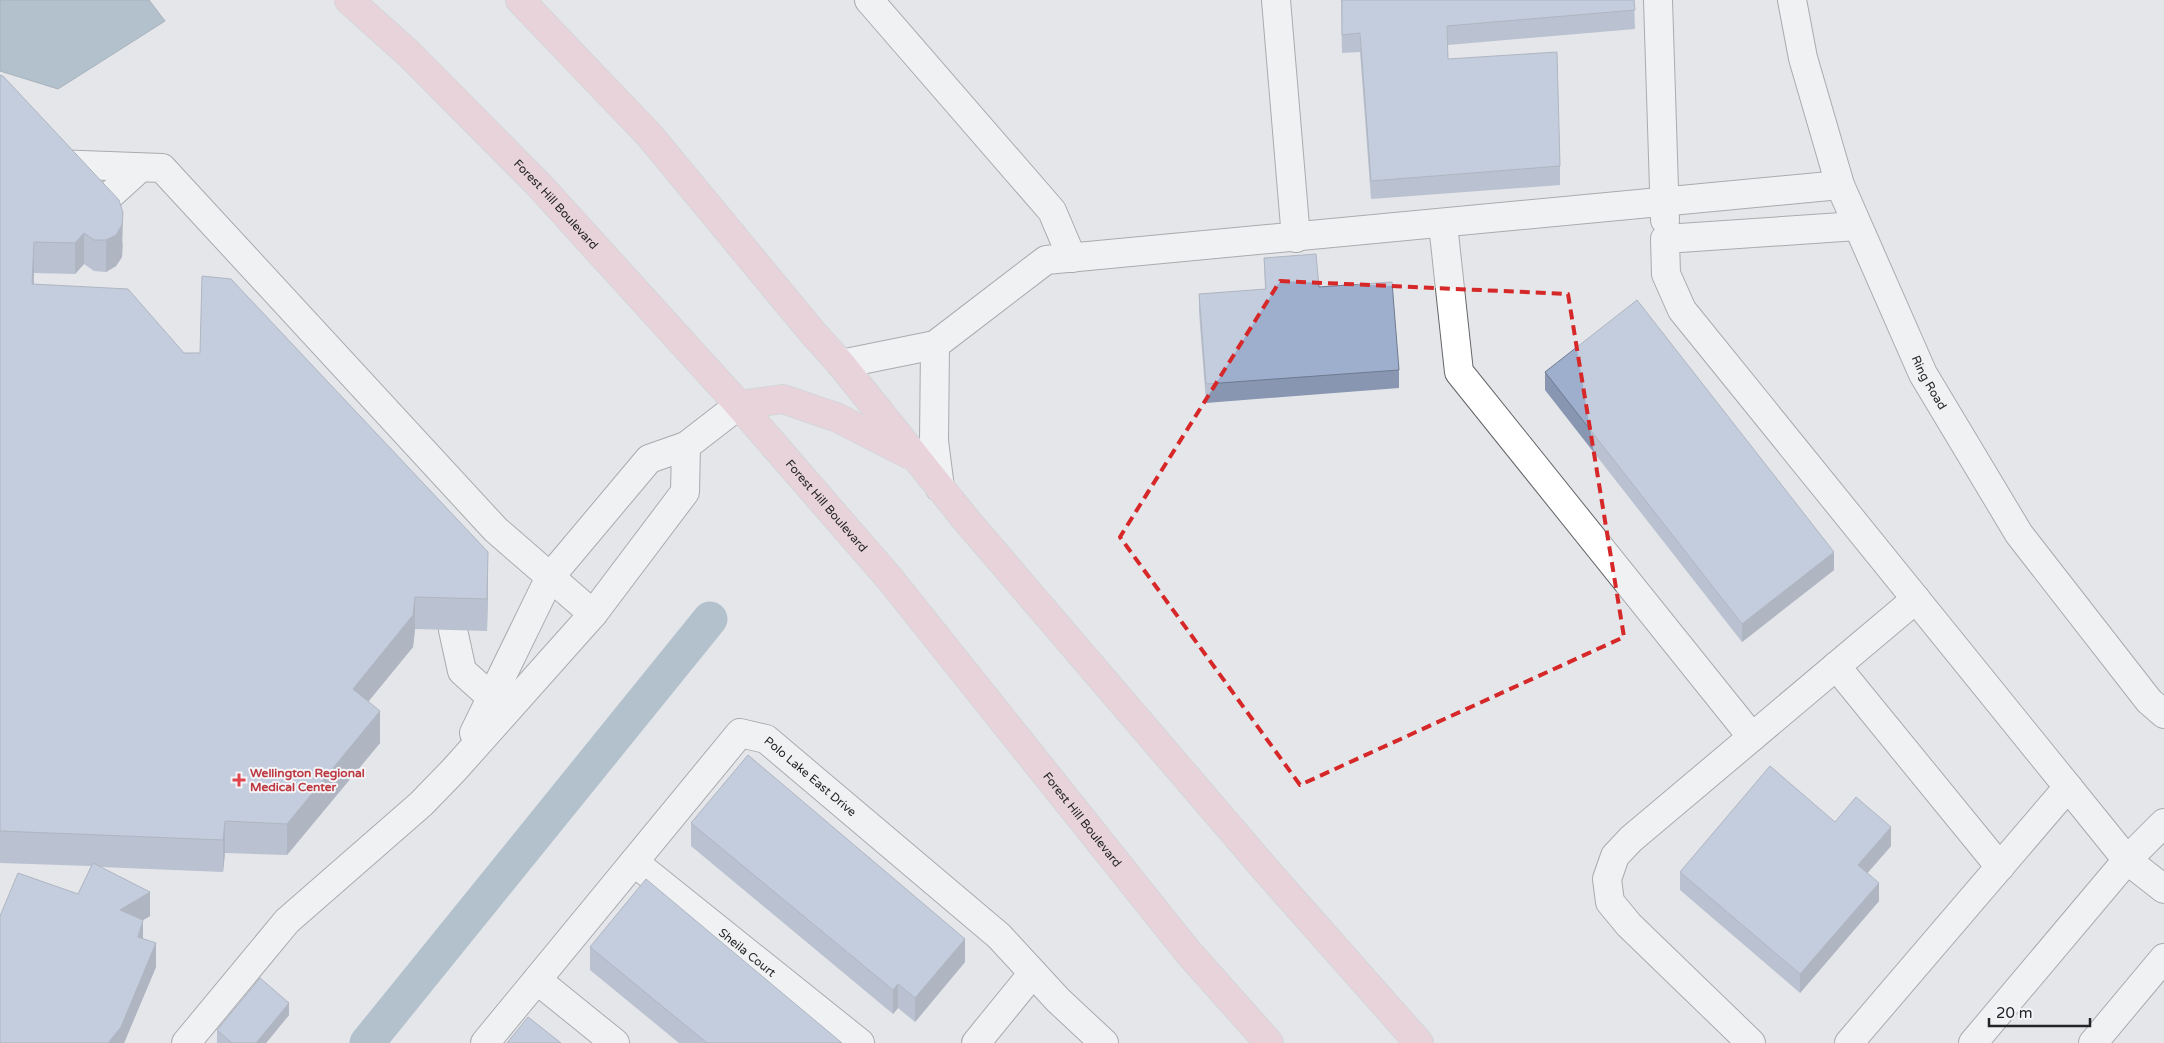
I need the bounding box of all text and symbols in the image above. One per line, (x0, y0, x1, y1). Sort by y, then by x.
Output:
street label: Forest Hill Boulevard (511, 157, 601, 252)
street label: Ring Road (1909, 353, 1950, 412)
street label: Forest Hill Boulevard (783, 457, 870, 555)
street label: Polo Lake East Drive (761, 734, 859, 819)
place label: Wellington Regional Medical Center (250, 766, 365, 794)
street label: Forest Hill Boulevard (1040, 769, 1124, 870)
marker: Wellington Regional Medical Center (232, 773, 246, 787)
street label: Sheila Court (716, 926, 779, 980)
scale bar (1989, 996, 2090, 1028)
text: 20 m (1996, 1004, 2033, 1022)

